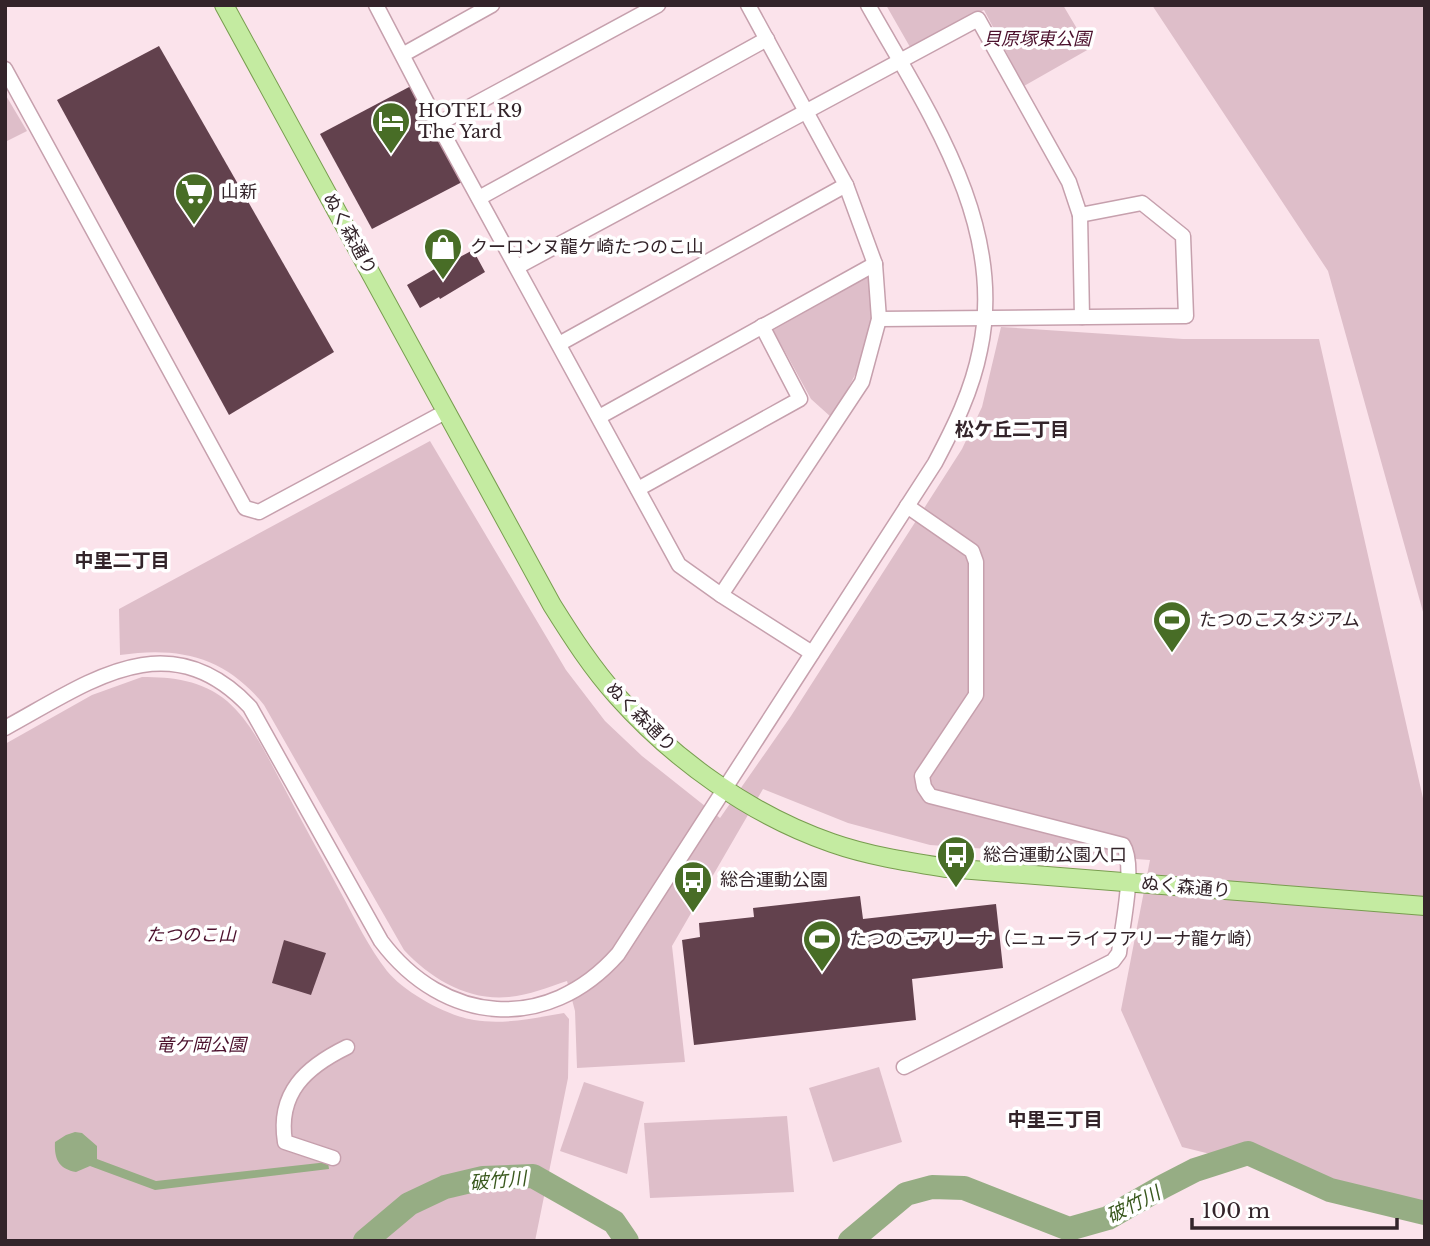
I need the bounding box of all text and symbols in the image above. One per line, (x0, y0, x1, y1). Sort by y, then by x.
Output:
park label: 貝原塚東公園 (983, 28, 1094, 50)
hotel icon: HOTEL R9 The Yard (370, 100, 412, 155)
place label: HOTEL R9 The Yard (418, 100, 522, 143)
supermarket icon: 山新 (173, 171, 215, 226)
place label: 山新 (221, 181, 257, 203)
street label: ぬく森通り (319, 189, 381, 279)
shop icon: クーロンヌ龍ケ崎たつのこ山 (422, 226, 464, 281)
place label: クーロンヌ龍ケ崎たつのこ山 (470, 236, 704, 258)
district label: 松ケ丘二丁目 (955, 418, 1069, 441)
district label: 中里二丁目 (74, 549, 170, 572)
sports icon: たつのこスタジアム (1151, 599, 1193, 654)
place label: たつのこスタジアム (1199, 609, 1360, 631)
street label: ぬく森通り (601, 677, 681, 757)
bus stop icon: 総合運動公園入口 (935, 834, 977, 889)
place label: 総合運動公園入口 (983, 844, 1127, 866)
bus stop icon: 総合運動公園 (672, 859, 714, 914)
place label: 総合運動公園 (720, 869, 828, 891)
street label: ぬく森通り (1140, 872, 1232, 902)
sports icon: たつのこアリーナ（ニューライフアリーナ龍ケ崎） (801, 918, 843, 973)
park label: たつのこ山 (146, 924, 237, 946)
place label: たつのこアリーナ（ニューライフアリーナ龍ケ崎） (849, 928, 1263, 950)
park label: 竜ケ岡公園 (156, 1034, 249, 1056)
district label: 中里三丁目 (1007, 1108, 1103, 1131)
water label: 破竹川 (469, 1166, 529, 1194)
water label: 破竹川 (1103, 1180, 1166, 1228)
scale bar (1192, 1186, 1397, 1230)
text: 100 m (1202, 1198, 1270, 1224)

